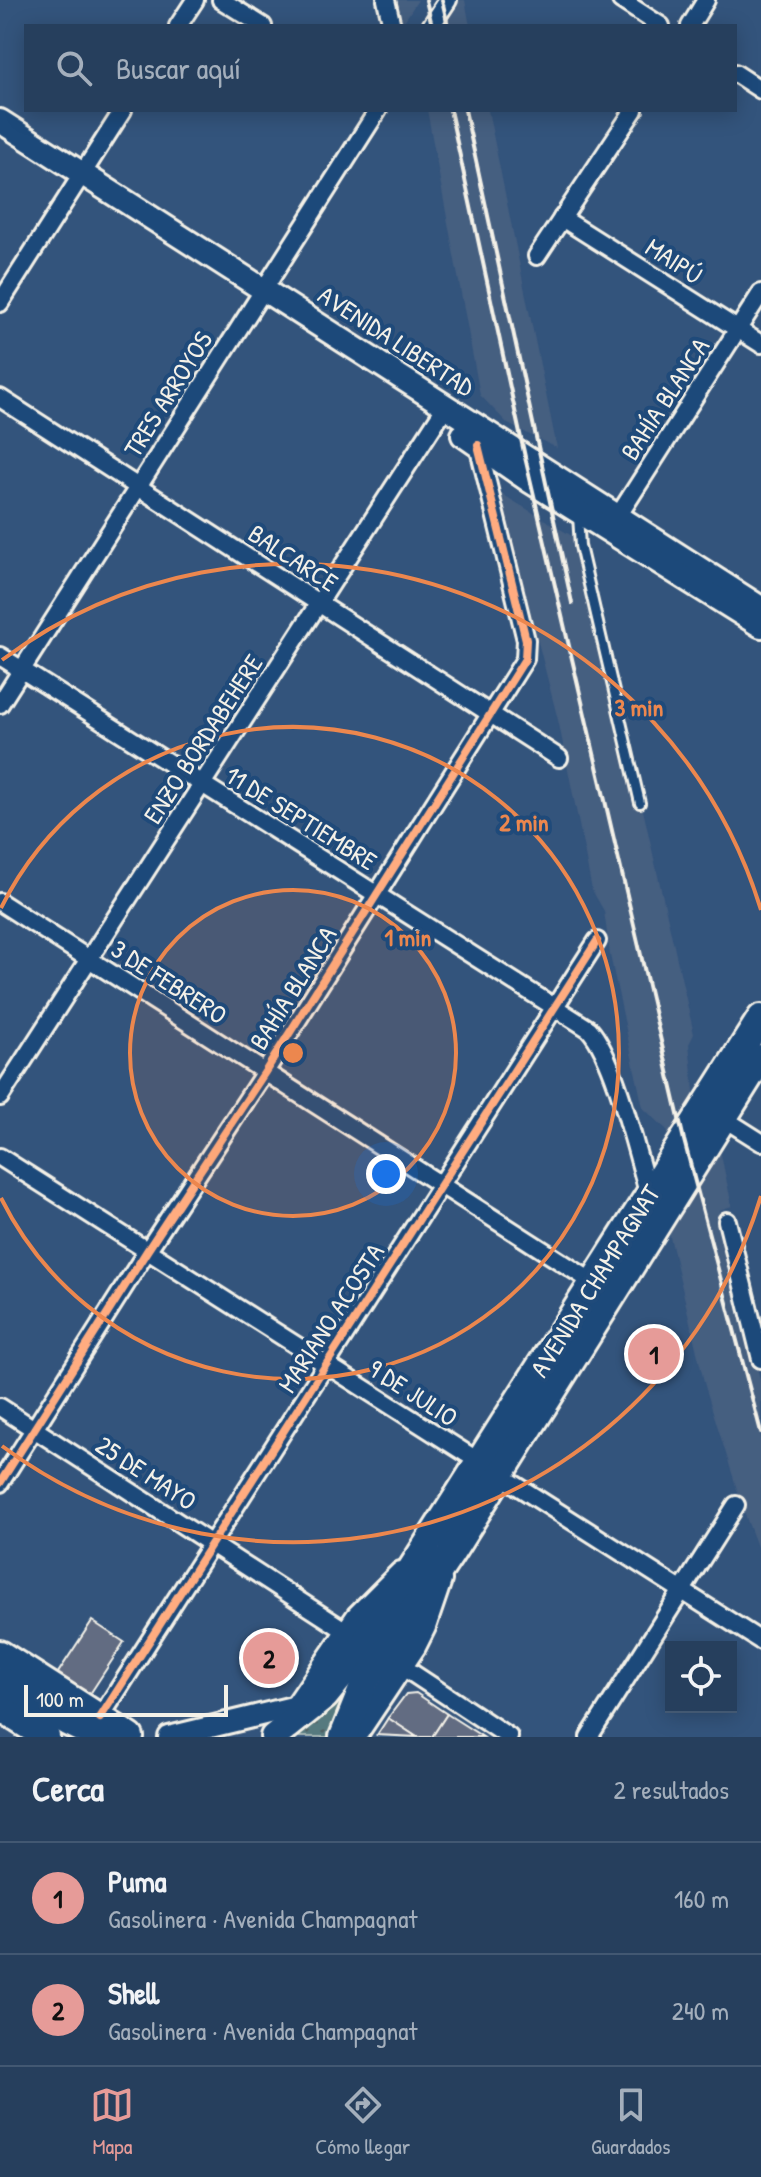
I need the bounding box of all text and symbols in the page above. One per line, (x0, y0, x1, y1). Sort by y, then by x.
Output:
search box (24, 24, 737, 112)
icon: search (52, 46, 96, 90)
text: Buscar aquí (116, 48, 241, 88)
street label: MAIPÚ (639, 229, 709, 292)
street label: AVENIDA LIBERTAD (312, 277, 482, 404)
street label: TRES ARROYOS (115, 324, 220, 463)
street label: BAHÍA BLANCA (612, 331, 717, 467)
street label: BALCARCE (242, 516, 345, 600)
street label: ENZO BORDABEHERE (135, 647, 271, 830)
text: 3 min (615, 691, 664, 723)
street label: 11 DE SEPTIEMBRE (219, 757, 384, 878)
text: 2 min (499, 806, 549, 838)
street label: BAHÍA BLANCA (241, 919, 344, 1056)
text: 1 min (385, 921, 432, 953)
street label: 3 DE FEBRERO (105, 931, 234, 1032)
centre of rings (279, 1039, 307, 1067)
your location (366, 1154, 406, 1194)
street label: AVENIDA CHAMPAGNAT (521, 1177, 668, 1384)
street label: MARIANO ACOSTA (269, 1236, 392, 1399)
pin: 1 (628, 1324, 680, 1384)
street label: 9 DE JULIO (362, 1351, 465, 1434)
street label: 25 DE MAYO (89, 1427, 203, 1518)
pin: 2 (243, 1628, 295, 1688)
map controls (665, 1641, 737, 1713)
button: locate (665, 1641, 737, 1713)
scale bar (24, 1681, 228, 1717)
text: 100 m (36, 1684, 84, 1714)
text: Cerca (32, 1766, 104, 1812)
text: 2 resultados (613, 1772, 729, 1807)
text: Puma (108, 1861, 167, 1901)
text: 1 (53, 1881, 63, 1916)
text: 160 m (674, 1881, 729, 1916)
text: Gasolinera · Avenida Champagnat (108, 1901, 418, 1936)
text: Shell (108, 1973, 159, 2013)
text: 2 (52, 1993, 64, 2028)
text: 240 m (672, 1993, 729, 2028)
text: Gasolinera · Avenida Champagnat (108, 2013, 418, 2048)
tab: Mapa (90, 2083, 134, 2161)
tab: Cómo llegar (315, 2083, 410, 2161)
tab: Guardados (591, 2083, 671, 2161)

